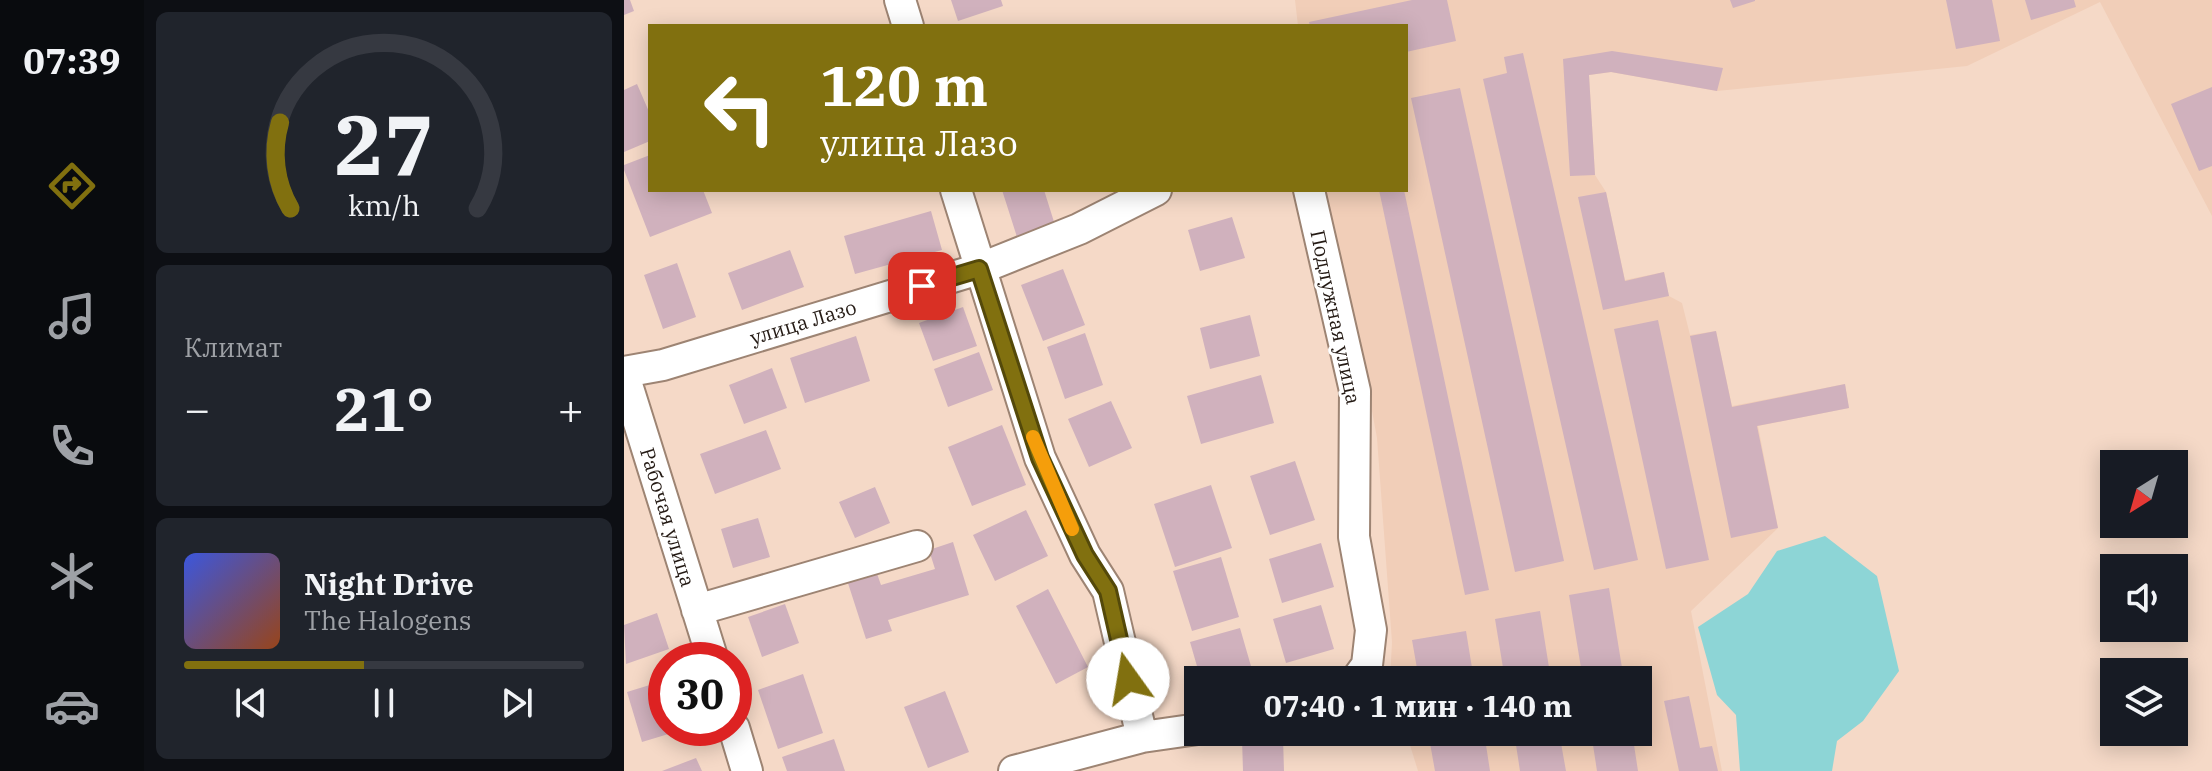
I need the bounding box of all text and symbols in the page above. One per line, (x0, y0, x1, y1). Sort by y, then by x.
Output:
text: 07:39 (23, 37, 121, 84)
text: 120 m (820, 49, 988, 121)
icon: left (688, 56, 792, 160)
text: 27 (334, 89, 434, 197)
text: улица Лазо (820, 119, 1018, 166)
icon: directions (44, 158, 100, 214)
text: km/h (348, 187, 420, 224)
street label: Подлужная улица (1304, 227, 1368, 407)
pin (888, 252, 956, 320)
icon: arrive (900, 264, 944, 308)
icon: music (44, 288, 100, 344)
street label: улица Лазо (747, 293, 859, 351)
text: Климат (184, 330, 282, 364)
text: 21° (334, 369, 434, 448)
text: − (184, 380, 210, 437)
text: + (558, 380, 584, 437)
icon: phone (44, 418, 100, 474)
street label: Рабочая улица (634, 444, 702, 590)
north arrow (2100, 450, 2188, 538)
map controls (2100, 450, 2188, 746)
icon: climate (44, 548, 100, 604)
button: sound (2100, 554, 2188, 642)
text: Night Drive (304, 564, 474, 603)
text: The Halogens (304, 603, 472, 637)
position arrow (1086, 637, 1170, 721)
speed limit sign: 30 (648, 642, 752, 746)
button: layers (2100, 658, 2188, 746)
icon: car (44, 678, 100, 734)
icon: previous (229, 681, 273, 725)
icon: pause (362, 681, 406, 725)
icon: next (495, 681, 539, 725)
text: 07:40 · 1 мин · 140 m (1264, 686, 1572, 725)

